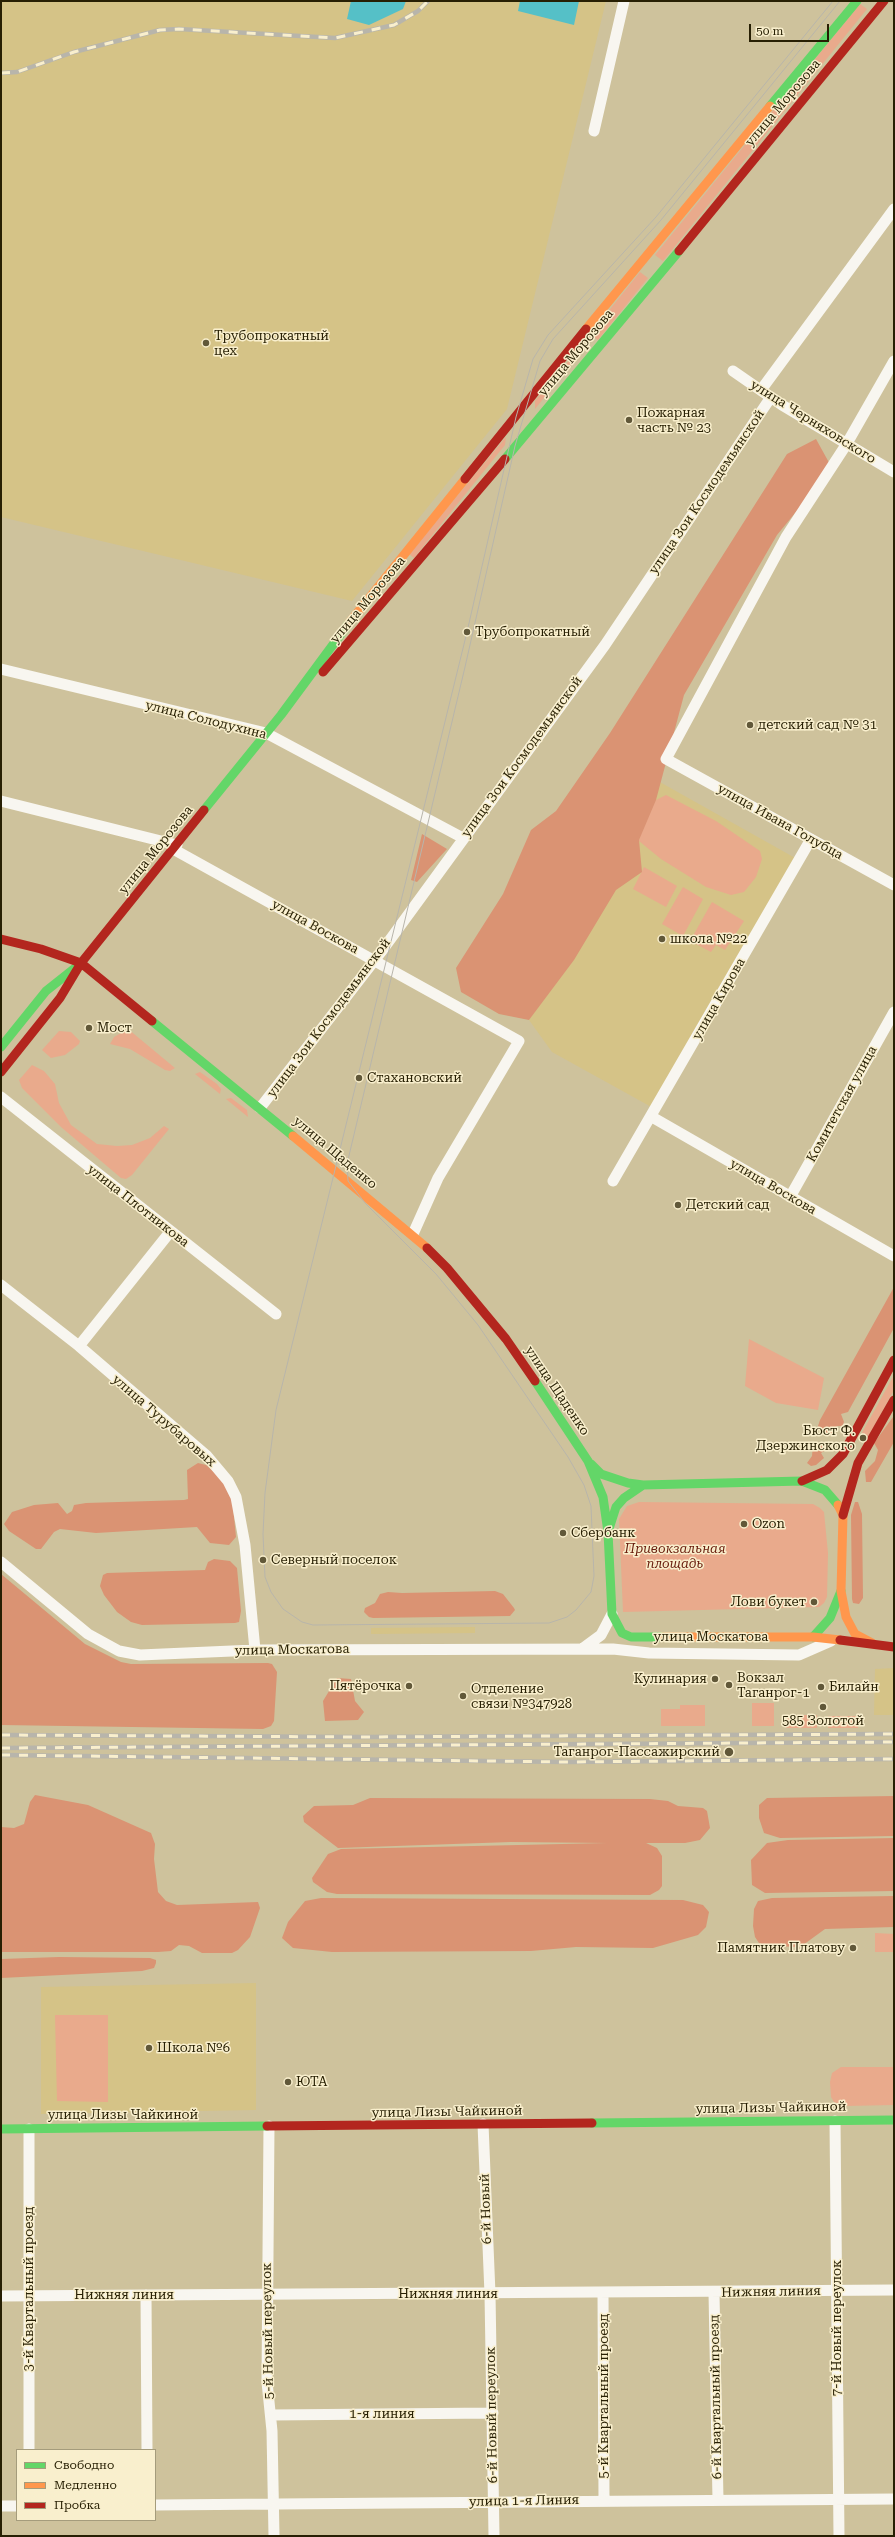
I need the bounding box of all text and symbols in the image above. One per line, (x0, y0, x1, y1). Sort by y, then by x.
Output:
scale bar (751, 16, 831, 42)
text: 50 m (756, 24, 783, 38)
street label: улица Морозова (742, 56, 824, 150)
street label: улица Морозова (535, 306, 617, 400)
place label: Трубопрокатный цех (214, 328, 329, 359)
marker: Трубопрокатный цех (201, 338, 211, 348)
street label: улица Черняховского (747, 377, 879, 467)
place label: Пожарная часть № 23 (637, 405, 711, 436)
street label: улица Зои Космодемьянской (646, 407, 768, 577)
marker: Пожарная часть № 23 (624, 415, 634, 425)
street label: улица Морозова (327, 553, 409, 647)
place label: Трубопрокатный (475, 624, 590, 640)
marker: Трубопрокатный (462, 627, 472, 637)
street label: улица Зои Космодемьянской (458, 673, 586, 841)
street label: улица Солодухина (144, 697, 268, 743)
place label: детский сад № 31 (758, 717, 877, 733)
marker: детский сад № 31 (745, 720, 755, 730)
street label: улица Ивана Голубца (714, 781, 846, 863)
street label: улица Морозова (116, 803, 196, 897)
street label: улица Воскова (269, 897, 361, 957)
place label: школа №22 (670, 931, 747, 947)
marker: школа №22 (657, 934, 667, 944)
street label: улица Зои Космодемьянской (264, 935, 394, 1101)
street label: улица Кирова (689, 955, 749, 1043)
place label: Мост (97, 1020, 132, 1036)
marker: Мост (84, 1023, 94, 1033)
street label: Комитетская улица (804, 1043, 880, 1165)
place label: Стахановский (367, 1070, 462, 1086)
marker: Стахановский (354, 1073, 364, 1083)
street label: улица Щаденко (290, 1113, 380, 1193)
street label: улица Воскова (727, 1156, 819, 1218)
street label: улица Плотникова (84, 1162, 192, 1250)
place label: Детский сад (686, 1197, 769, 1213)
marker: Детский сад (673, 1200, 683, 1210)
street label: улица Щаденко (521, 1343, 593, 1439)
street label: улица Турубаровых (109, 1372, 219, 1470)
place label: Бюст Ф. Дзержинского (756, 1423, 855, 1454)
marker: Бюст Ф. Дзержинского (858, 1433, 868, 1443)
place label: Ozon (752, 1516, 785, 1532)
marker: Ozon (739, 1519, 749, 1529)
place label: Сбербанк (571, 1525, 635, 1541)
marker: Сбербанк (558, 1528, 568, 1538)
park label: Привокзальная площадь (624, 1541, 726, 1572)
place label: Северный поселок (271, 1552, 397, 1568)
marker: Северный поселок (258, 1555, 268, 1565)
place label: Лови букет (731, 1594, 806, 1610)
marker: Лови букет (809, 1597, 819, 1607)
street label: улица Москатова (654, 1629, 768, 1645)
street label: улица Москатова (234, 1641, 350, 1659)
place label: Вокзал Таганрог-1 (737, 1670, 810, 1701)
place label: Кулинария (634, 1671, 707, 1687)
marker: Кулинария (710, 1674, 720, 1684)
place label: Пятёрочка (329, 1678, 401, 1694)
place label: Билайн (829, 1679, 879, 1695)
marker: Вокзал Таганрог-1 (724, 1680, 734, 1690)
marker: Пятёрочка (404, 1681, 414, 1691)
place label: Отделение связи №347928 (471, 1681, 572, 1712)
marker: Билайн (816, 1682, 826, 1692)
marker: Отделение связи №347928 (458, 1691, 468, 1701)
marker: 585 Золотой (818, 1702, 828, 1712)
place label: 585 Золотой (782, 1713, 864, 1729)
place label: Таганрог-Пассажирский (553, 1744, 720, 1760)
marker: Таганрог-Пассажирский (723, 1746, 735, 1758)
place label: Памятник Платову (717, 1940, 845, 1956)
marker: Памятник Платову (848, 1943, 858, 1953)
place label: Школа №6 (157, 2040, 230, 2056)
marker: Школа №6 (144, 2043, 154, 2053)
place label: ЮТА (296, 2074, 327, 2090)
marker: ЮТА (283, 2077, 293, 2087)
street label: улица Лизы Чайкиной (696, 2099, 846, 2117)
street label: улица Лизы Чайкиной (372, 2103, 522, 2121)
street label: улица Лизы Чайкиной (48, 2107, 198, 2123)
street label: 6-й Новый (477, 2173, 495, 2245)
street label: 3-й Квартальный проезд (21, 2207, 37, 2371)
street label: 7-й Новый переулок (829, 2260, 845, 2396)
street label: 5-й Новый переулок (259, 2263, 277, 2399)
street label: Нижняя линия (721, 2283, 821, 2301)
street label: Нижняя линия (398, 2286, 498, 2302)
street label: Нижняя линия (74, 2287, 174, 2303)
street label: 5-й Квартальный проезд (596, 2314, 612, 2478)
street label: 6-й Квартальный проезд (707, 2314, 725, 2480)
street label: 6-й Новый переулок (483, 2347, 501, 2483)
street label: 1-я линия (349, 2406, 415, 2422)
legend (16, 2449, 156, 2521)
text: Свободно (54, 2458, 114, 2472)
text: Медленно (54, 2478, 117, 2492)
street label: улица 1-я Линия (469, 2492, 579, 2510)
text: Пробка (54, 2498, 100, 2512)

